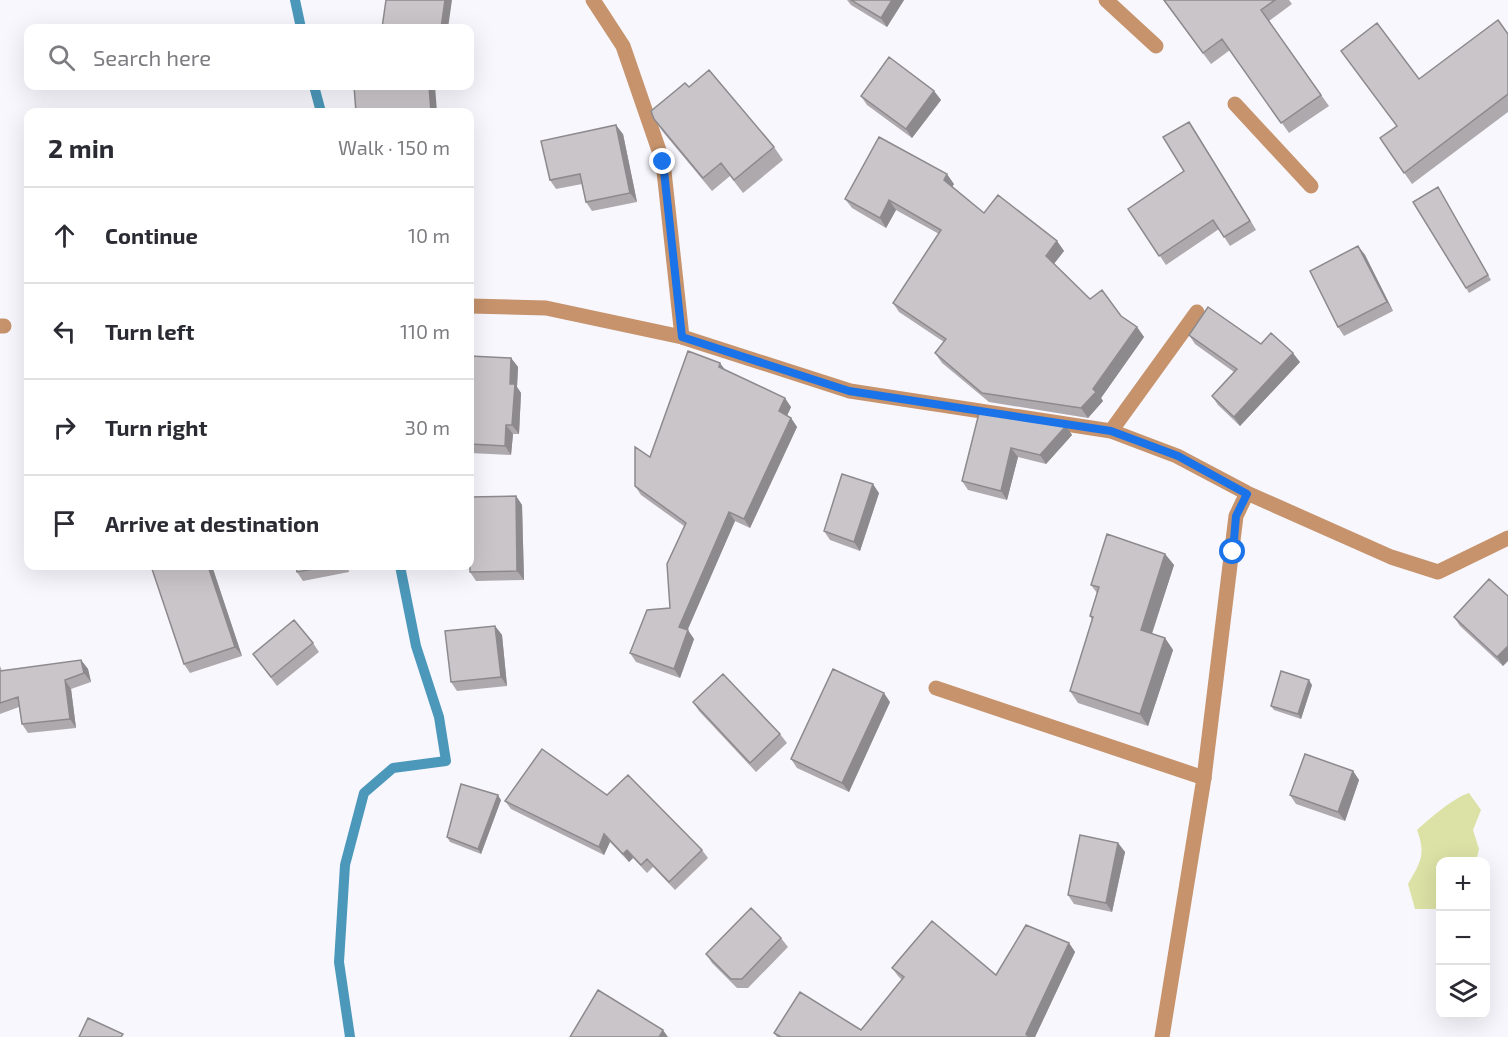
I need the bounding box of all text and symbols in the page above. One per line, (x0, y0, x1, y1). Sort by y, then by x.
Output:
search box (24, 24, 474, 90)
icon: search (45, 41, 78, 74)
text: Search here (93, 44, 211, 70)
text: 2 min (48, 132, 114, 163)
text: Walk · 150 m (338, 135, 450, 159)
route end (649, 148, 675, 174)
icon: ahead (48, 219, 81, 252)
text: Continue (105, 222, 198, 248)
text: 10 m (408, 223, 450, 247)
icon: left (48, 315, 81, 348)
text: Turn left (105, 318, 194, 344)
text: 110 m (400, 319, 450, 343)
icon: right (48, 411, 81, 444)
text: Turn right (105, 414, 207, 440)
text: 30 m (405, 415, 450, 439)
icon: arrive (48, 507, 81, 540)
text: Arrive at destination (105, 510, 319, 536)
route start (1219, 538, 1245, 564)
map controls (1436, 857, 1490, 1019)
button: + (1436, 857, 1490, 911)
button: − (1436, 911, 1490, 965)
button: layers (1436, 965, 1490, 1019)

